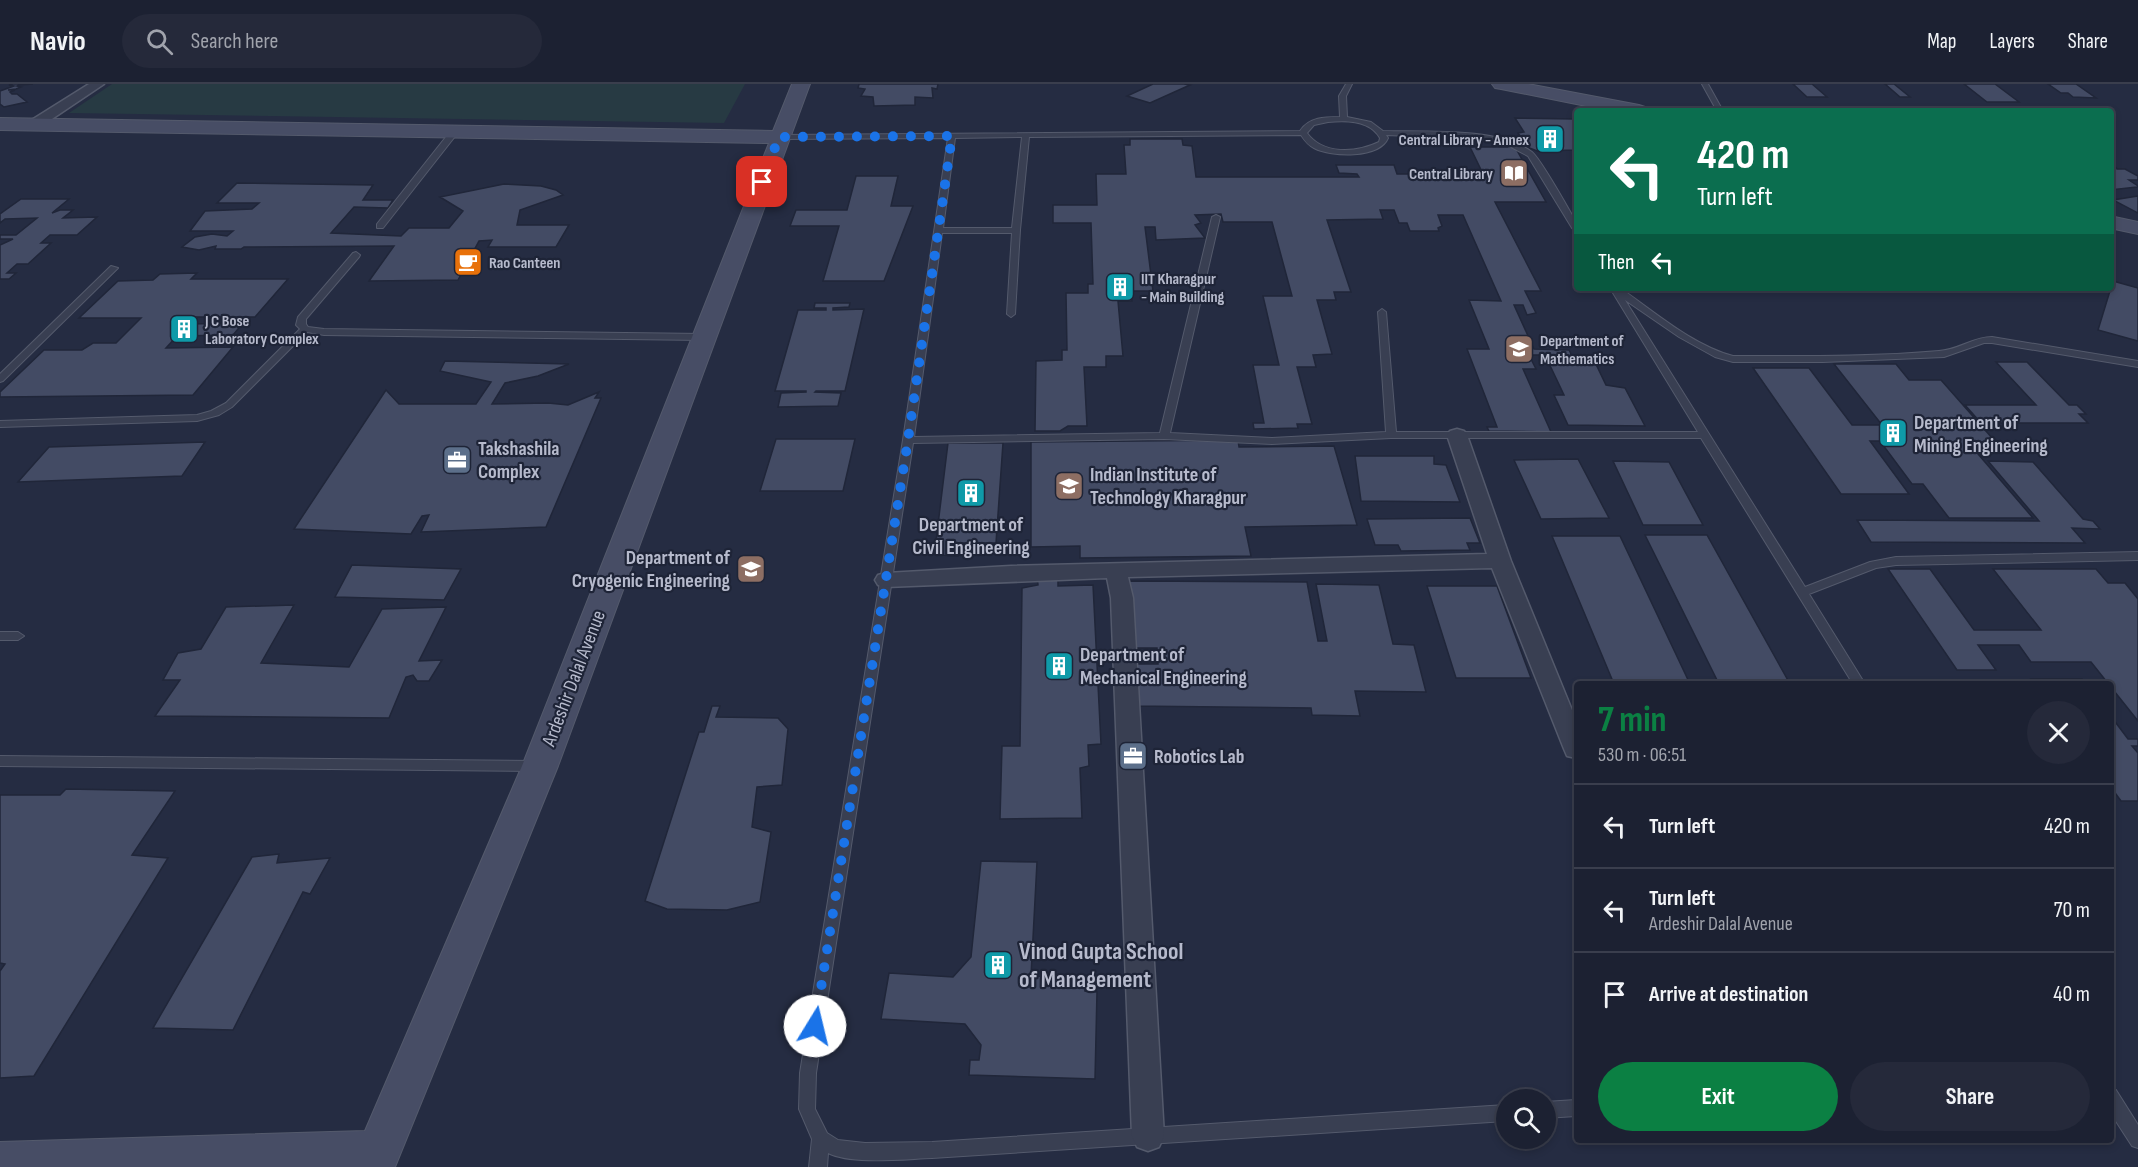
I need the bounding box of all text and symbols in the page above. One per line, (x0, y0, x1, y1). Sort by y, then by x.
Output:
search box (122, 14, 542, 68)
text: Navio (30, 25, 86, 58)
icon: search (143, 25, 176, 58)
text: Search here (191, 28, 278, 55)
text: Map (1927, 29, 1956, 54)
text: Layers (1989, 29, 2035, 54)
text: Share (2068, 29, 2108, 54)
building icon: Central Library - Annex (1534, 123, 1566, 155)
text: 420 m (1697, 130, 1789, 181)
place label: Central Library - Annex (1399, 131, 1529, 150)
icon: left (1598, 132, 1676, 210)
pin (736, 156, 787, 207)
library icon: Central Library (1498, 157, 1530, 189)
icon: arrive (745, 165, 778, 198)
place label: Central Library (1409, 165, 1493, 184)
text: Turn left (1697, 181, 1773, 213)
cafe icon: Rao Canteen (452, 246, 484, 278)
icon: left (1646, 246, 1679, 279)
text: Then (1598, 249, 1634, 276)
place label: Rao Canteen (489, 254, 561, 273)
place label: IIT Kharagpur - Main Building (1141, 270, 1225, 307)
building icon: IIT Kharagpur - Main Building (1104, 271, 1136, 303)
place label: J C Bose Laboratory Complex (204, 312, 319, 349)
building icon: J C Bose Laboratory Complex (168, 313, 200, 345)
place label: Department of Mathematics (1540, 332, 1624, 369)
school or university icon: Department of Mathematics (1503, 333, 1535, 365)
place label: Department of Mining Engineering (1914, 411, 2048, 458)
building icon: Department of Mining Engineering (1877, 417, 1909, 449)
place label: Takshashila Complex (478, 437, 559, 484)
office icon: Takshashila Complex (441, 444, 473, 476)
place label: Indian Institute of Technology Kharagpur (1090, 463, 1246, 510)
school or university icon: Indian Institute of Technology Kharagpur (1053, 470, 1085, 502)
building icon: Department of Civil Engineering (955, 477, 987, 509)
place label: Department of Civil Engineering (912, 513, 1030, 560)
place label: Department of Cryogenic Engineering (572, 546, 731, 593)
school or university icon: Department of Cryogenic Engineering (735, 553, 767, 585)
street label: Ardeshir Dalal Avenue (537, 607, 611, 751)
place label: Department of Mechanical Engineering (1080, 643, 1247, 690)
building icon: Department of Mechanical Engineering (1043, 650, 1075, 682)
text: 7 min (1598, 699, 1667, 742)
button: close (2027, 701, 2090, 764)
office icon: Robotics Lab (1117, 740, 1149, 772)
text: 530 m · 06:51 (1598, 743, 1686, 767)
place label: Robotics Lab (1154, 745, 1244, 769)
icon: left (1598, 810, 1631, 843)
text: Turn left (1649, 813, 1715, 840)
text: 420 m (2044, 813, 2090, 840)
text: Turn left (1649, 885, 1715, 912)
icon: left (1598, 894, 1631, 927)
text: 70 m (2054, 897, 2090, 924)
text: Ardeshir Dalal Avenue (1649, 912, 1793, 936)
place label: Vinod Gupta School of Management (1019, 937, 1183, 994)
building icon: Vinod Gupta School of Management (982, 949, 1014, 981)
icon: arrive (1598, 978, 1631, 1011)
text: Arrive at destination (1649, 981, 1808, 1008)
text: 40 m (2053, 981, 2090, 1008)
position arrow (783, 994, 847, 1058)
button: Exit (1598, 1062, 1838, 1131)
button: Share (1850, 1062, 2090, 1131)
map controls (1496, 1089, 1556, 1149)
button: search (1496, 1089, 1556, 1149)

